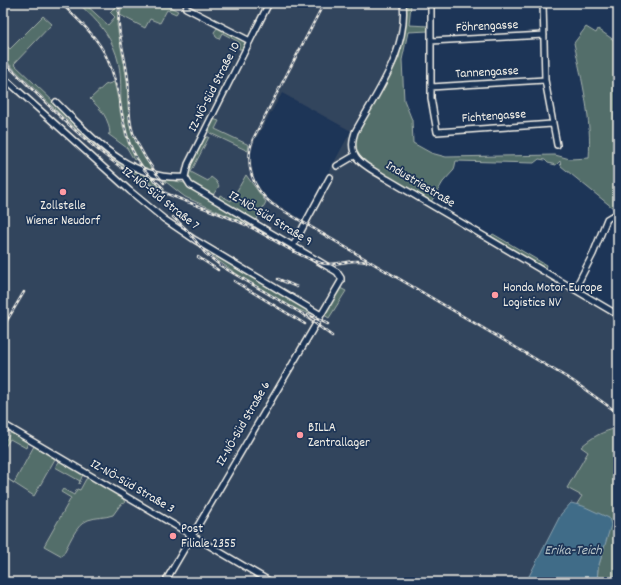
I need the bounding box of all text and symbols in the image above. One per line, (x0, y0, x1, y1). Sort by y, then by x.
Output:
street label: Föhrengasse (455, 16, 519, 38)
street label: IZ-NÖ-Süd Straße 10 (184, 39, 246, 135)
street label: Tannengasse (455, 62, 519, 84)
street label: Fichtengasse (461, 105, 527, 129)
street label: Industriestraße (382, 157, 459, 213)
street label: IZ-NÖ-Süd Straße 7 (117, 163, 203, 235)
street label: IZ-NÖ-Süd Straße 9 (224, 186, 316, 252)
marker: Zollstelle Wiener Neudorf (58, 187, 68, 197)
place label: Zollstelle Wiener Neudorf (26, 197, 100, 231)
place label: Honda Motor Europe Logistics NV (503, 279, 603, 313)
marker: Honda Motor Europe Logistics NV (490, 290, 500, 300)
street label: IZ-NÖ-Süd Straße 6 (212, 378, 276, 470)
place label: BILLA Zentrallager (308, 419, 370, 453)
marker: BILLA Zentrallager (295, 430, 305, 440)
street label: IZ-NÖ-Süd Straße 3 (86, 455, 178, 519)
place label: Post Filiale 2355 (181, 520, 236, 554)
marker: Post Filiale 2355 (168, 531, 178, 541)
water label: Erika-Teich (544, 541, 602, 561)

